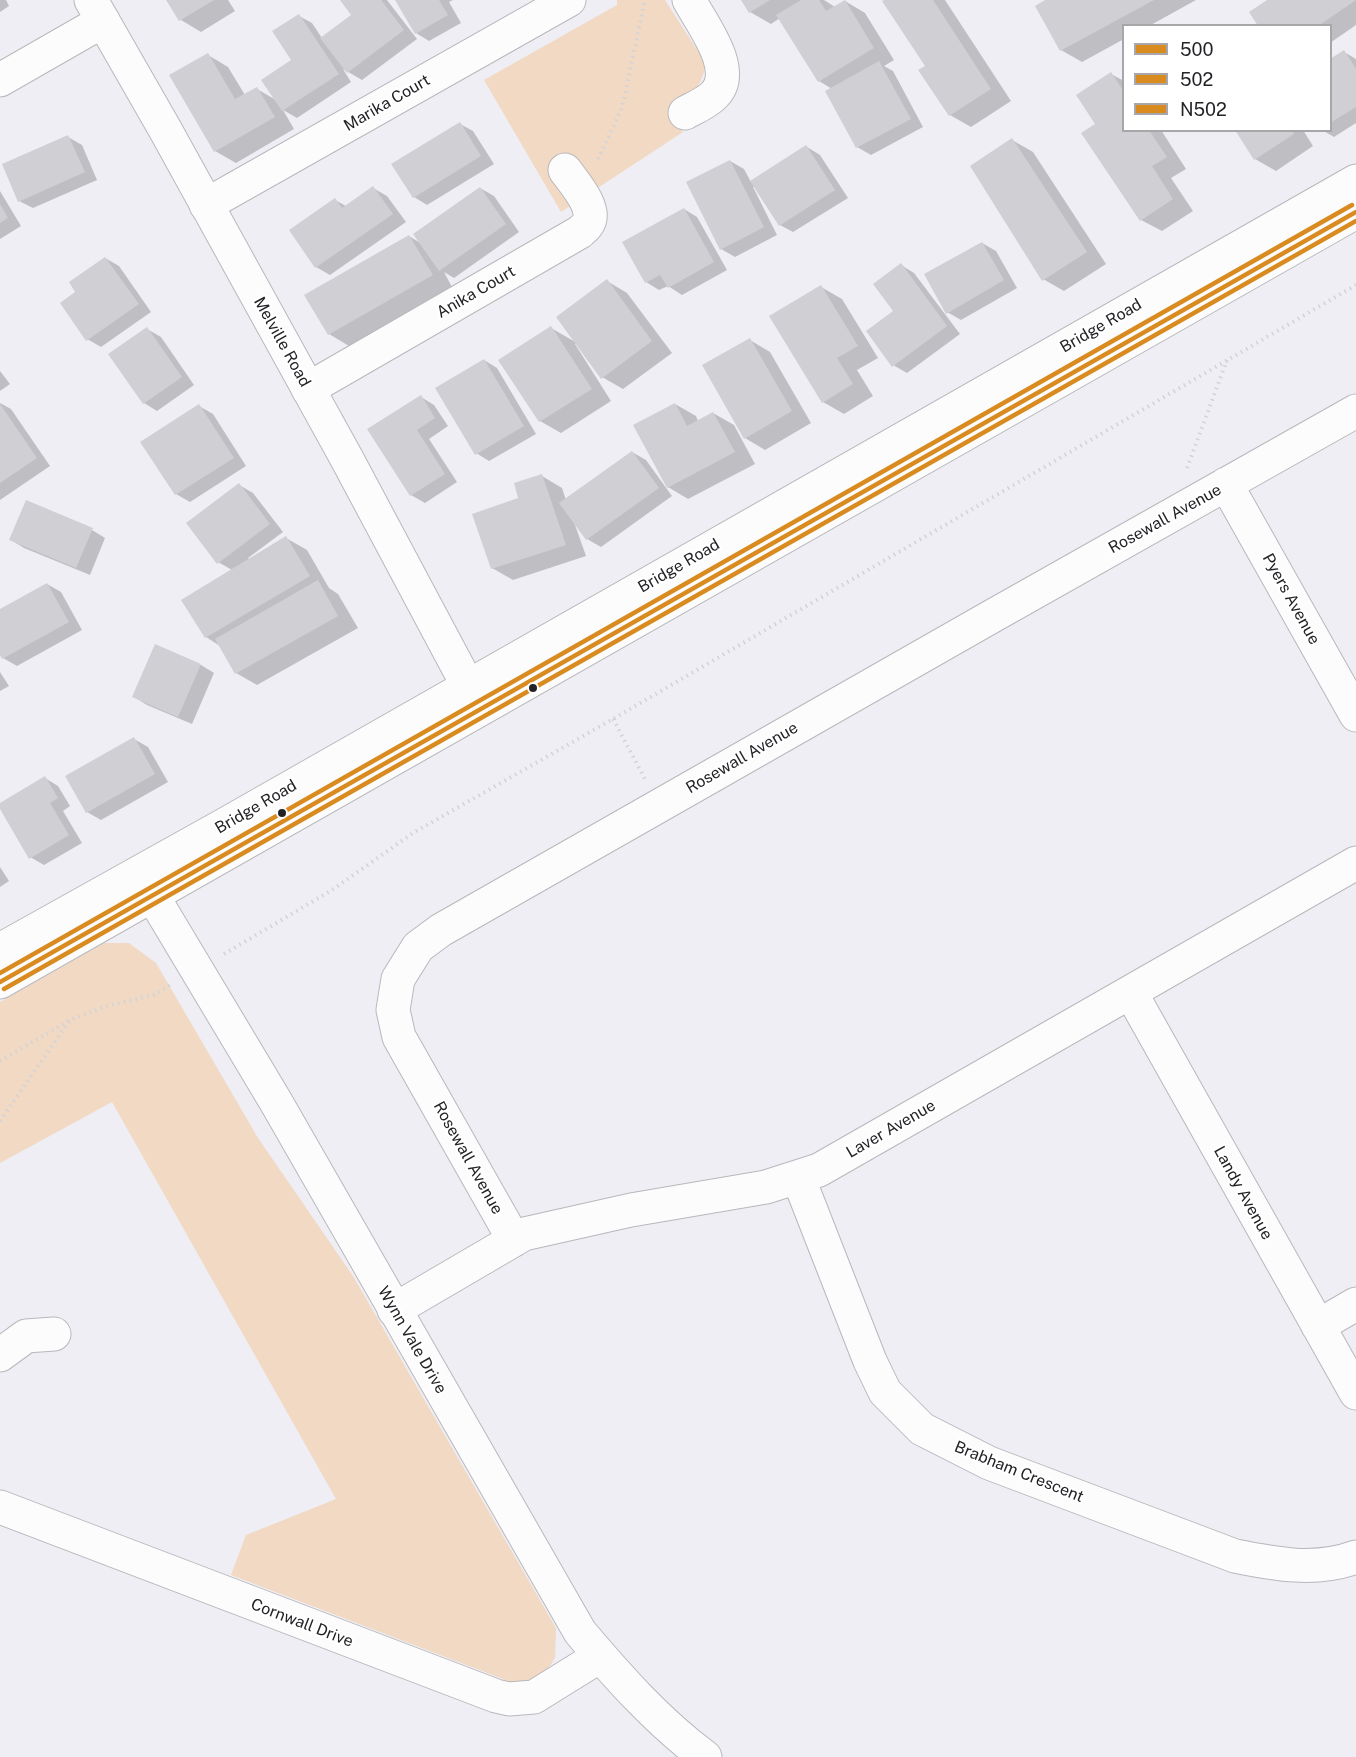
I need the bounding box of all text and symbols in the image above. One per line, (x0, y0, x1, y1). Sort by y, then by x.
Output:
legend (1122, 24, 1332, 132)
text: 500 (1180, 39, 1213, 60)
text: 502 (1180, 69, 1213, 90)
street label: Marika Court (340, 71, 434, 135)
text: N502 (1180, 99, 1227, 120)
street label: Anika Court (433, 262, 519, 322)
street label: Melville Road (249, 294, 315, 390)
street label: Bridge Road (1057, 295, 1145, 357)
street label: Rosewall Avenue (1105, 480, 1225, 558)
street label: Bridge Road (635, 535, 723, 597)
street label: Pyers Avenue (1258, 550, 1324, 648)
unlabelled marker (527, 682, 539, 694)
street label: Rosewall Avenue (683, 718, 801, 798)
street label: Bridge Road (212, 776, 300, 838)
unlabelled marker (276, 807, 288, 819)
street label: Laver Avenue (843, 1096, 939, 1162)
street label: Rosewall Avenue (429, 1098, 507, 1218)
street label: Landy Avenue (1209, 1143, 1277, 1243)
street label: Wynn Vale Drive (373, 1283, 451, 1397)
street label: Brabham Crescent (951, 1437, 1087, 1507)
street label: Cornwall Drive (248, 1595, 356, 1651)

